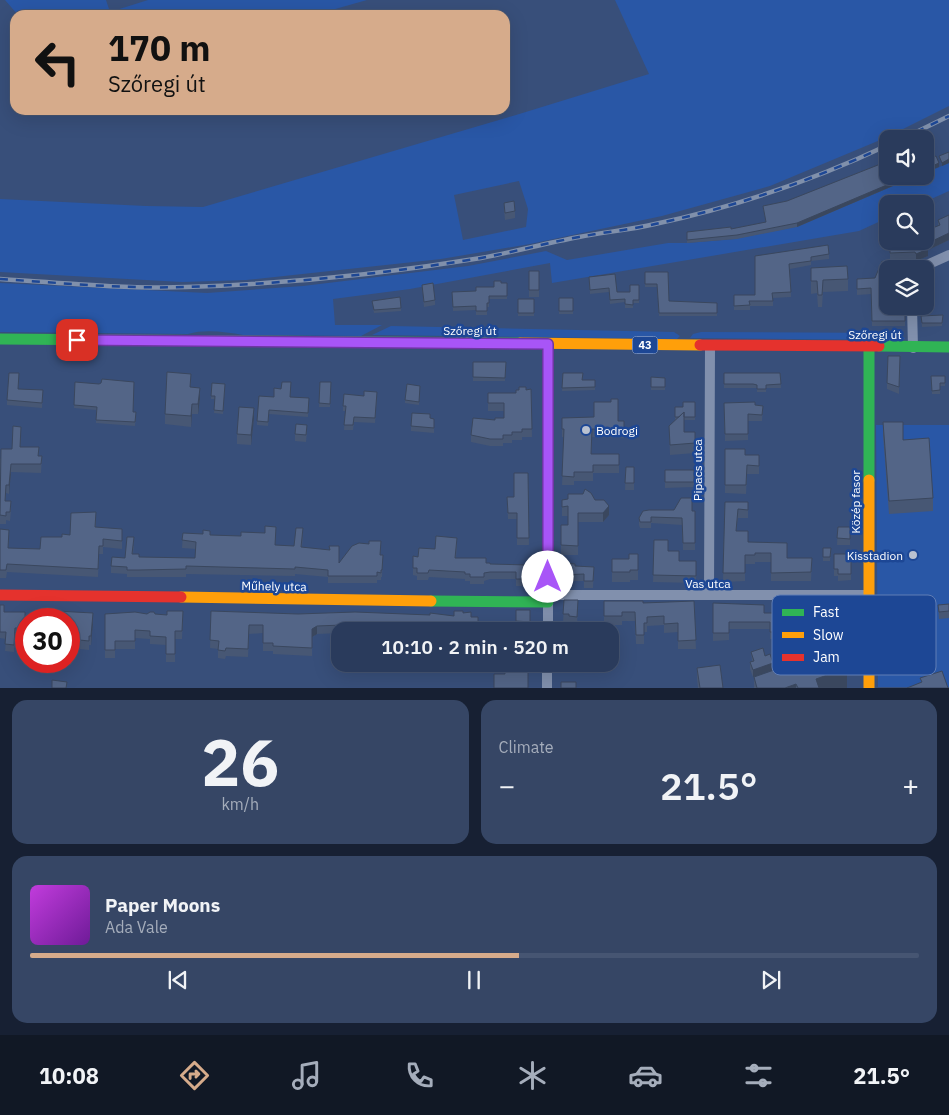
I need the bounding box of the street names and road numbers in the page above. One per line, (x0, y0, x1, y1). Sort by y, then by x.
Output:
street label: Szőregi út (443, 323, 497, 338)
street label: Szőregi út (848, 327, 902, 342)
road number: 43 (632, 336, 658, 354)
street label: Pipacs utca (690, 439, 705, 501)
street label: Közép fasor (848, 470, 863, 534)
street label: Vas utca (685, 576, 731, 591)
street label: Műhely utca (241, 578, 307, 594)

